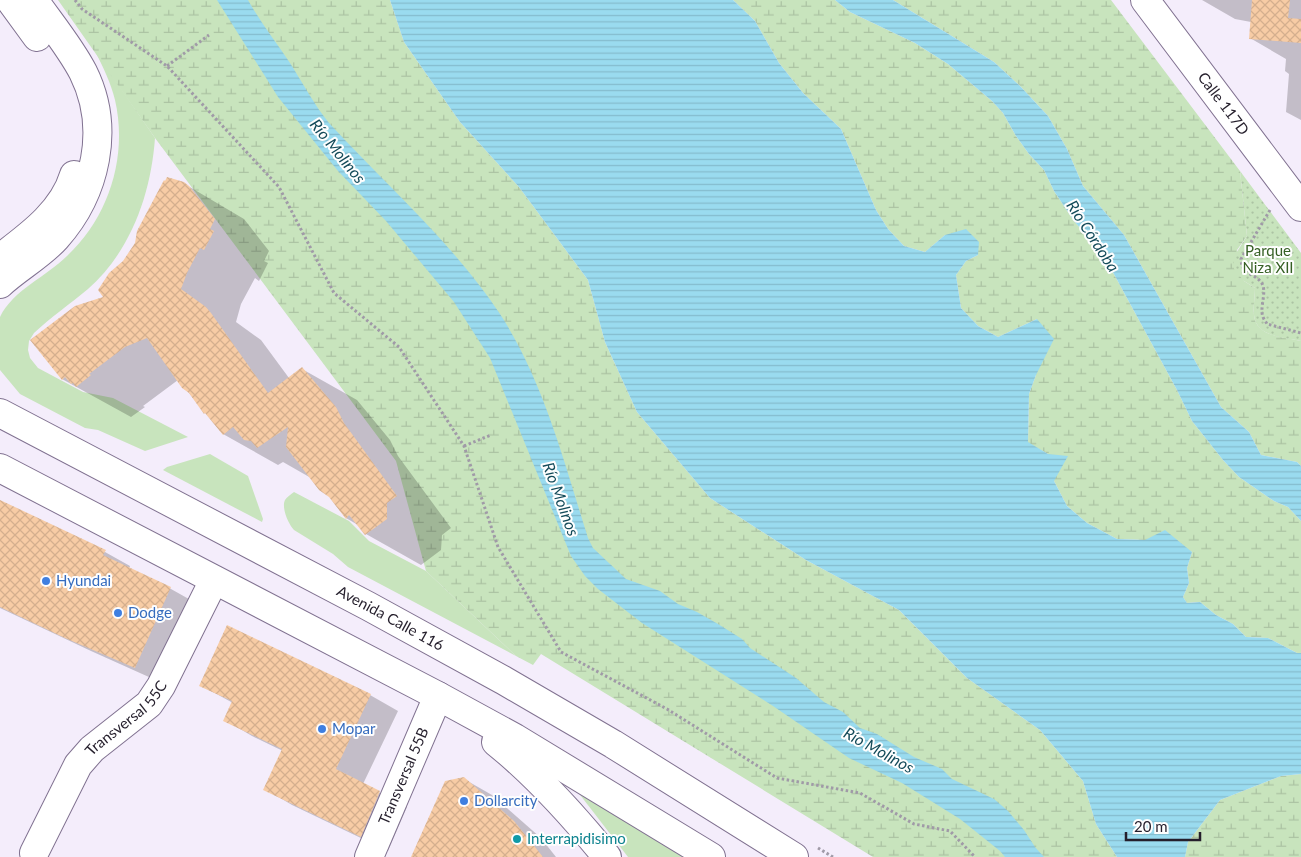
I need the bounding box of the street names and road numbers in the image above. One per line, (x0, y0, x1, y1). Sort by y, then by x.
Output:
street label: Calle 117D (1195, 68, 1253, 138)
street label: Avenida Calle 116 (334, 581, 448, 654)
street label: Transversal 55C (81, 677, 170, 759)
street label: Transversal 55B (374, 724, 432, 827)

